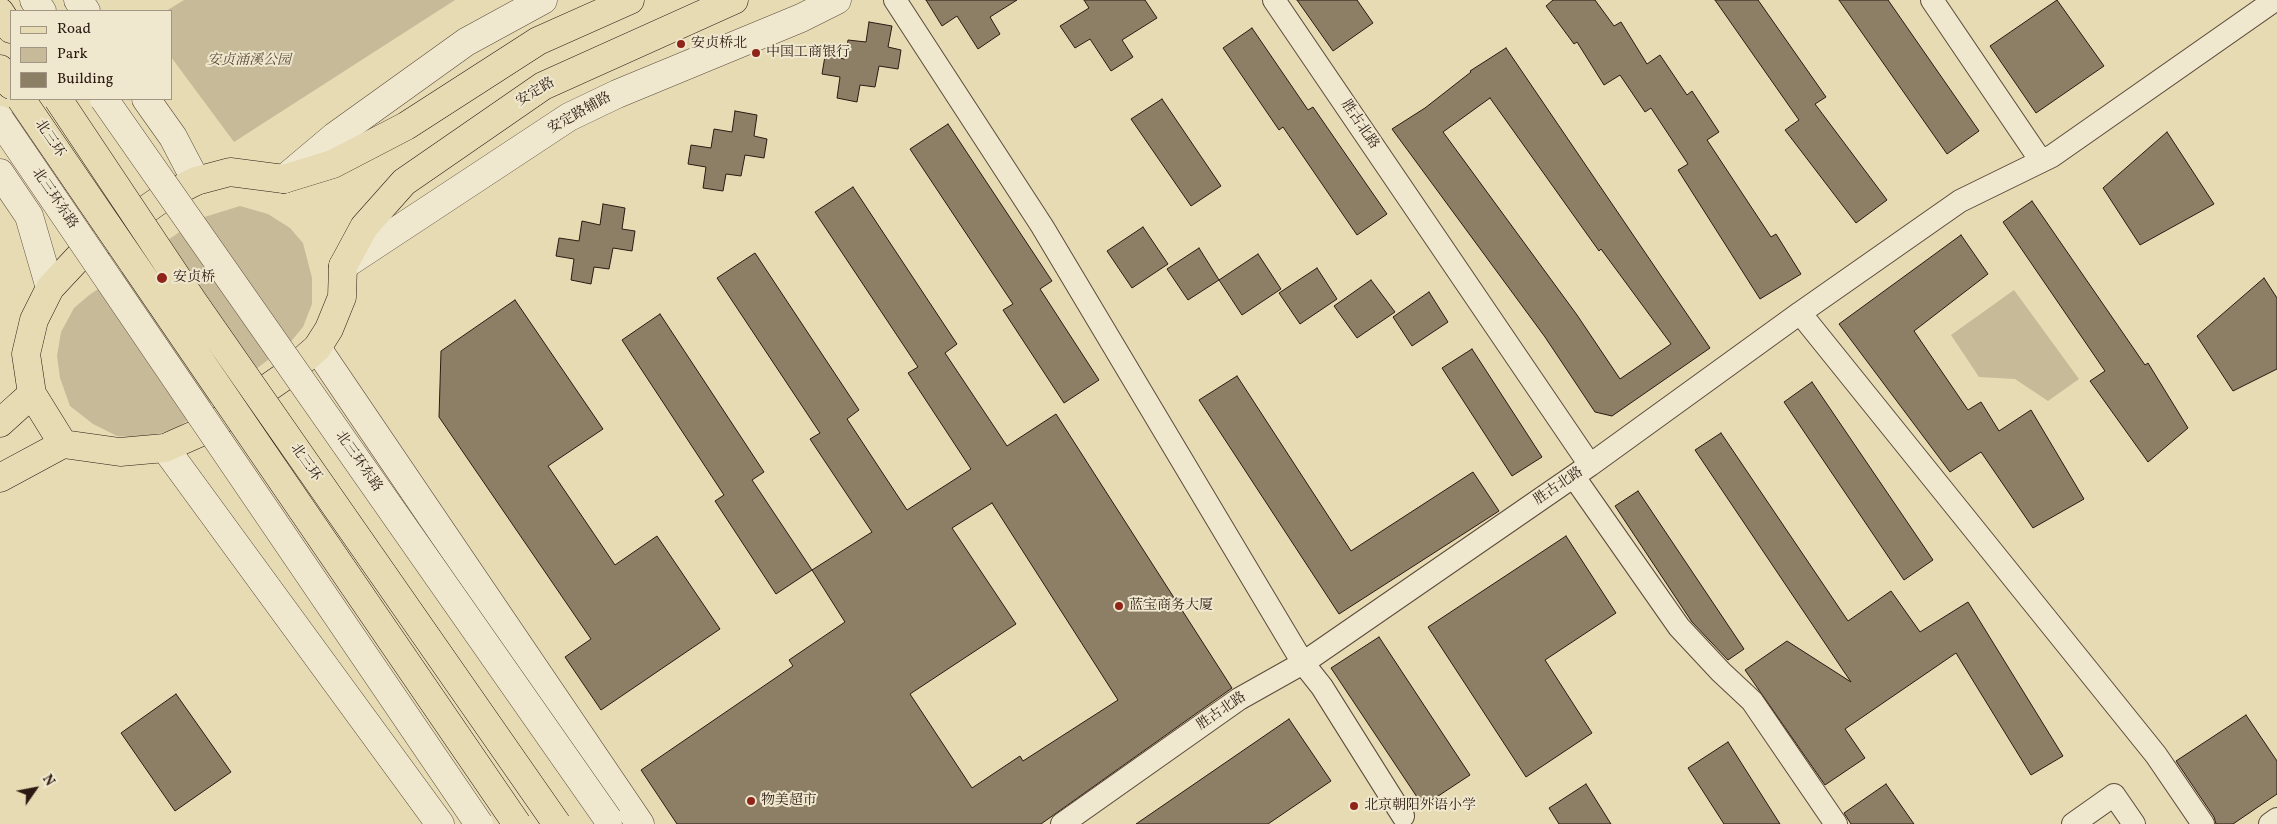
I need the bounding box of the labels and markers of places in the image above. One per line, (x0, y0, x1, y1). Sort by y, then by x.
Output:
place label: 安贞桥北 (691, 36, 747, 52)
marker: 安贞桥北 (675, 38, 687, 50)
place label: 中国工商银行 (766, 45, 850, 61)
marker: 中国工商银行 (750, 47, 762, 59)
place label: 安贞桥 (173, 270, 215, 286)
marker: 安贞桥 (155, 271, 169, 285)
place label: 蓝宝商务大厦 (1129, 598, 1213, 614)
marker: 蓝宝商务大厦 (1113, 600, 1125, 612)
place label: 物美超市 (761, 793, 817, 809)
marker: 物美超市 (745, 795, 757, 807)
place label: 北京朝阳外语小学 (1364, 798, 1476, 814)
marker: 北京朝阳外语小学 (1348, 800, 1360, 812)

